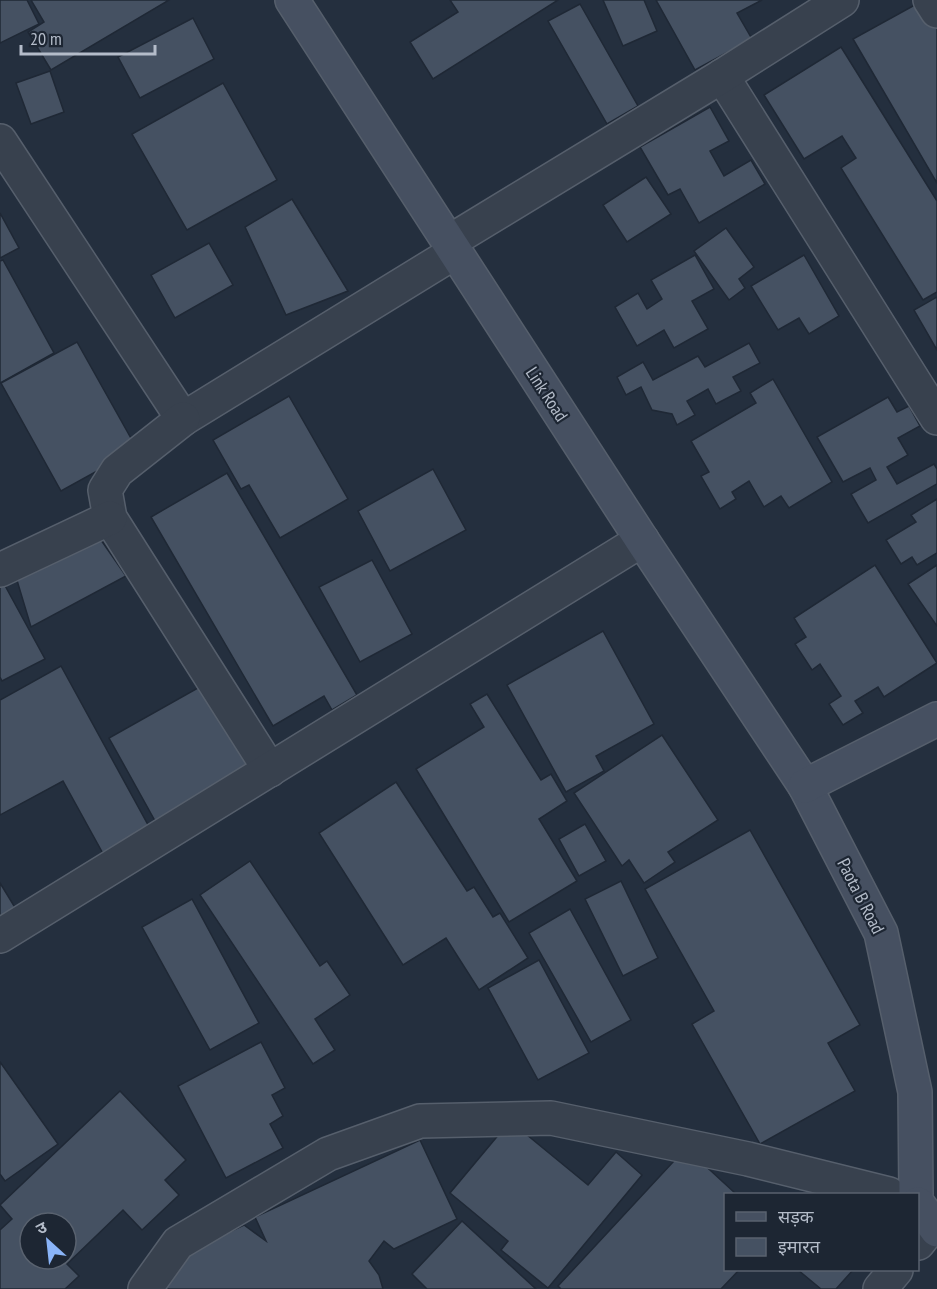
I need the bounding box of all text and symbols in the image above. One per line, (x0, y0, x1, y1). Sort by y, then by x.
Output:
scale bar (21, 18, 154, 56)
text: 20 m (30, 27, 62, 50)
street label: Link Road (521, 362, 573, 426)
street label: Paota B Road (832, 854, 890, 938)
legend (724, 1193, 919, 1271)
text: सड़क (778, 1205, 815, 1228)
north arrow (18, 1211, 78, 1271)
text: उ (32, 1216, 50, 1239)
text: इमारत (778, 1235, 821, 1258)

